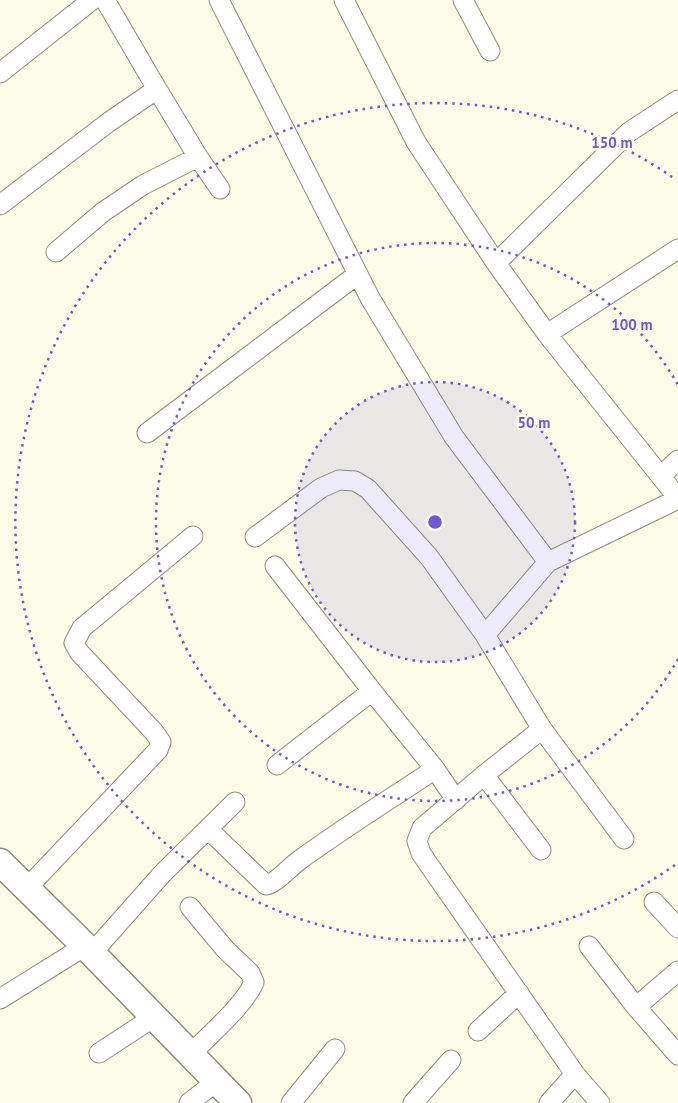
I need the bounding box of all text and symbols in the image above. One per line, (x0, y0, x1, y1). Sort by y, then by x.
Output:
text: 150 m (591, 133, 633, 152)
text: 100 m (611, 315, 653, 334)
text: 50 m (518, 413, 550, 432)
centre of rings (426, 513, 444, 531)

